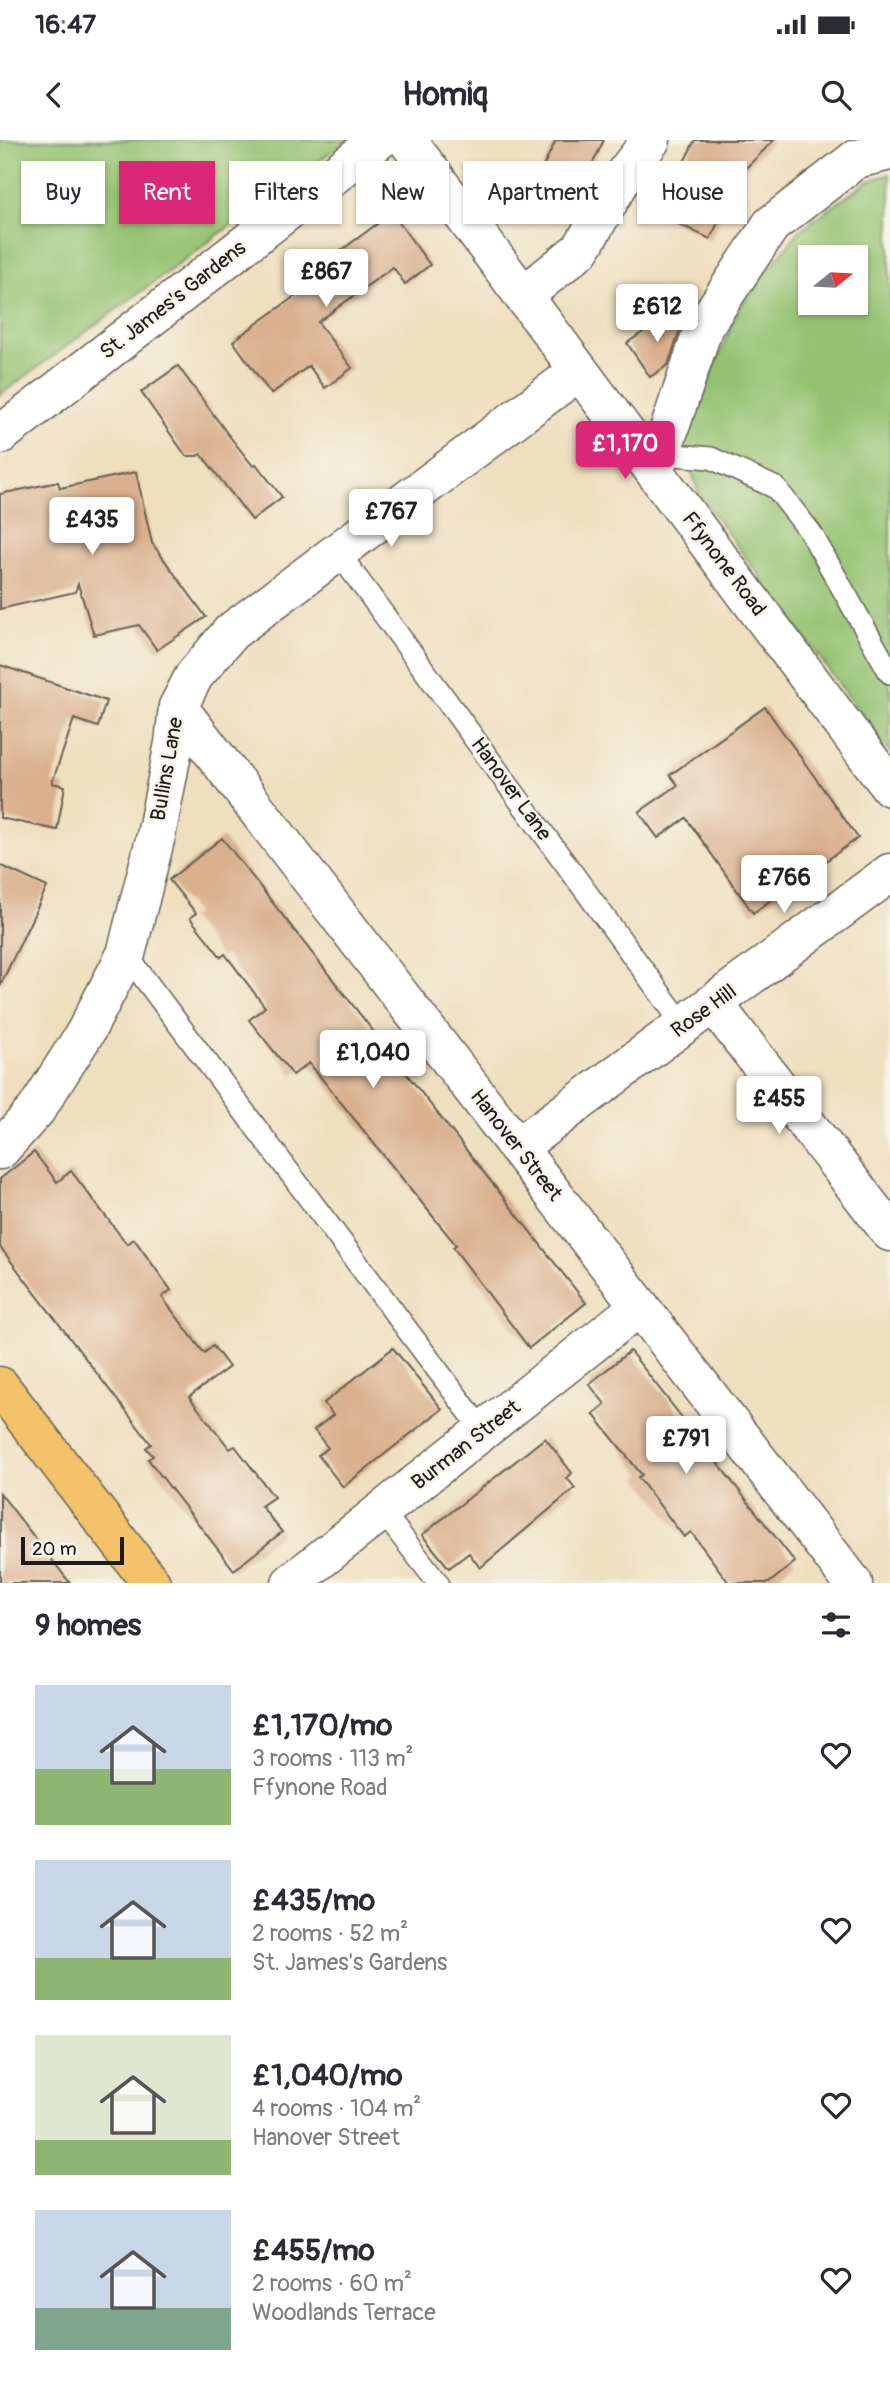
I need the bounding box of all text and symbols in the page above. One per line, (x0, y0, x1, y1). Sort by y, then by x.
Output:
text: 16:47 (35, 9, 96, 41)
text: Homiq (402, 75, 488, 115)
icon: back (35, 76, 73, 114)
icon: search (817, 76, 855, 114)
chip: Buy (21, 161, 105, 224)
chip: Rent (119, 161, 215, 224)
chip: Filters (229, 161, 342, 224)
chip: New (356, 161, 449, 224)
chip: Apartment (463, 161, 623, 224)
chip: House (637, 161, 747, 224)
street label: St. James's Gardens (94, 234, 252, 366)
north arrow (798, 245, 868, 315)
map controls (798, 245, 868, 315)
pin: £867 (285, 250, 367, 309)
text: £867 (300, 257, 352, 286)
pin: £612 (616, 284, 698, 344)
text: £612 (632, 292, 682, 321)
pin: £1,170 (568, 422, 682, 481)
text: £1,170 (592, 429, 658, 458)
pin: £767 (350, 490, 432, 549)
text: £767 (365, 497, 417, 526)
pin: £435 (51, 498, 133, 557)
text: £435 (65, 505, 119, 534)
street label: Ffynone Road (676, 506, 772, 622)
street label: Bullins Lane (145, 715, 189, 823)
street label: Hanover Lane (464, 732, 558, 846)
pin: £766 (743, 856, 825, 915)
text: £766 (757, 863, 811, 892)
street label: Rose Hill (666, 978, 742, 1044)
pin: £1,040 (316, 1030, 430, 1090)
text: £1,040 (336, 1038, 410, 1067)
pin: £455 (738, 1076, 820, 1136)
street label: Hanover Street (464, 1084, 568, 1207)
text: £455 (752, 1084, 806, 1113)
street label: Burman Street (406, 1394, 526, 1496)
pin: £791 (645, 1416, 727, 1476)
text: £791 (662, 1424, 710, 1453)
scale bar (21, 1534, 124, 1566)
text: 20 m (32, 1537, 77, 1561)
icon: filters (817, 1606, 855, 1644)
text: 9 homes (35, 1607, 141, 1644)
text: £1,170/mo (252, 1707, 392, 1744)
icon: home (91, 1713, 175, 1797)
icon: heart (817, 1736, 855, 1774)
text: 3 rooms · 113 m² (252, 1744, 413, 1773)
text: Ffynone Road (252, 1773, 388, 1802)
text: £435/mo (252, 1882, 375, 1919)
icon: home (91, 1888, 175, 1972)
icon: heart (817, 1911, 855, 1949)
text: 2 rooms · 52 m² (252, 1919, 408, 1948)
text: St. James's Gardens (252, 1948, 447, 1977)
text: £1,040/mo (252, 2057, 403, 2094)
icon: home (91, 2063, 175, 2147)
icon: heart (817, 2086, 855, 2124)
text: 4 rooms · 104 m² (252, 2094, 421, 2123)
text: Hanover Street (252, 2123, 400, 2152)
text: £455/mo (252, 2232, 375, 2269)
icon: home (91, 2238, 175, 2322)
icon: heart (817, 2261, 855, 2299)
text: 2 rooms · 60 m² (252, 2269, 412, 2298)
text: Woodlands Terrace (252, 2298, 436, 2327)

